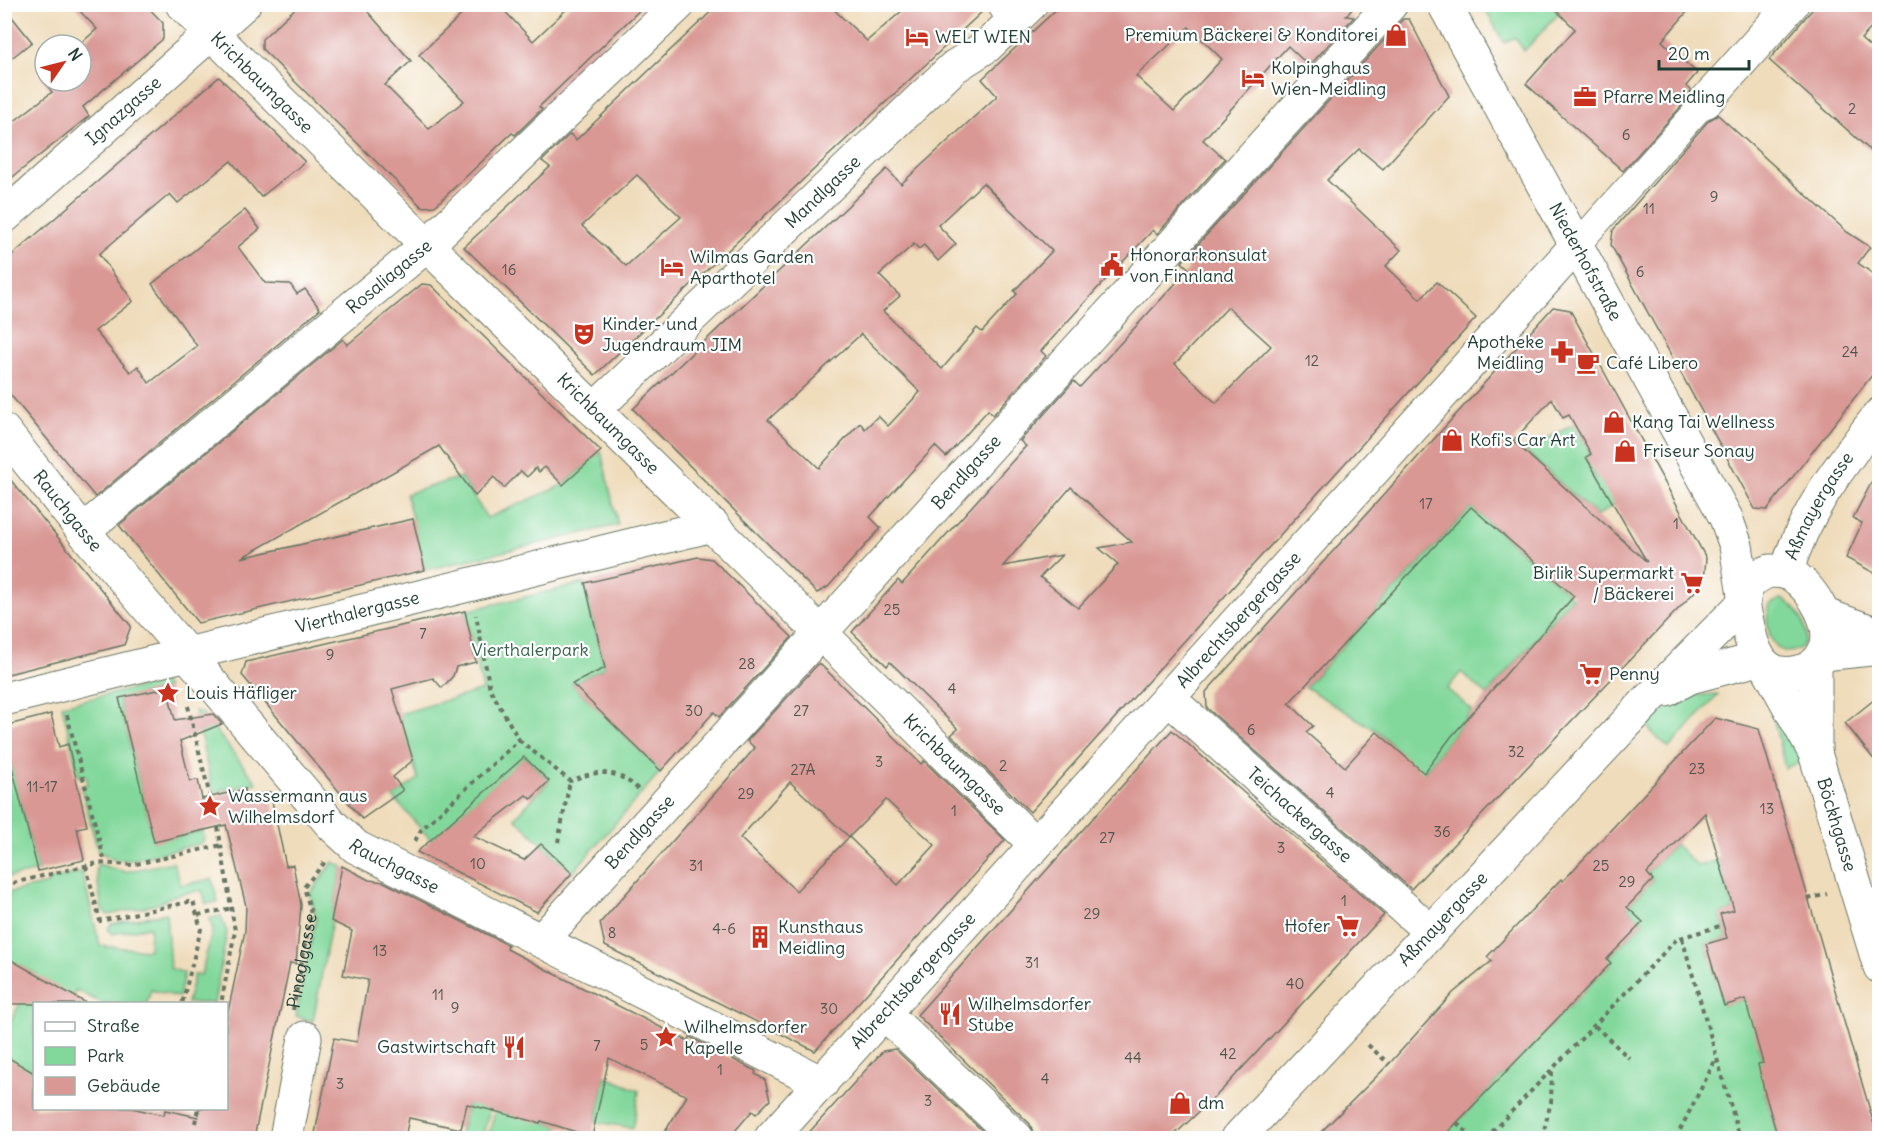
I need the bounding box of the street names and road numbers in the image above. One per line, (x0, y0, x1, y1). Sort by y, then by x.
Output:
street label: Krichbaumgasse (206, 27, 318, 138)
street label: Ignazgasse (81, 71, 166, 150)
street label: Mandlgasse (780, 150, 865, 233)
street label: Niederhofstraße (1544, 198, 1627, 325)
street label: Rosaliagasse (341, 234, 436, 319)
street label: Krichbaumgasse (552, 368, 665, 479)
street label: Bendlgasse (926, 430, 1006, 514)
street label: Aßmayergasse (1779, 447, 1858, 563)
street label: Rauchgasse (28, 465, 107, 556)
street label: Albrechtsbergergasse (1171, 546, 1306, 692)
street label: Vierthalergasse (293, 586, 422, 638)
street label: Krichbaumgasse (899, 709, 1011, 820)
street label: Teichackergasse (1242, 762, 1357, 867)
street label: Böckhgasse (1812, 775, 1862, 874)
street label: Bendlgasse (600, 790, 679, 874)
street label: Rauchgasse (344, 834, 443, 898)
street label: Aßmayergasse (1393, 867, 1492, 971)
street label: Albrechtsbergergasse (845, 907, 980, 1053)
street label: Pinaglgasse (282, 911, 322, 1010)

